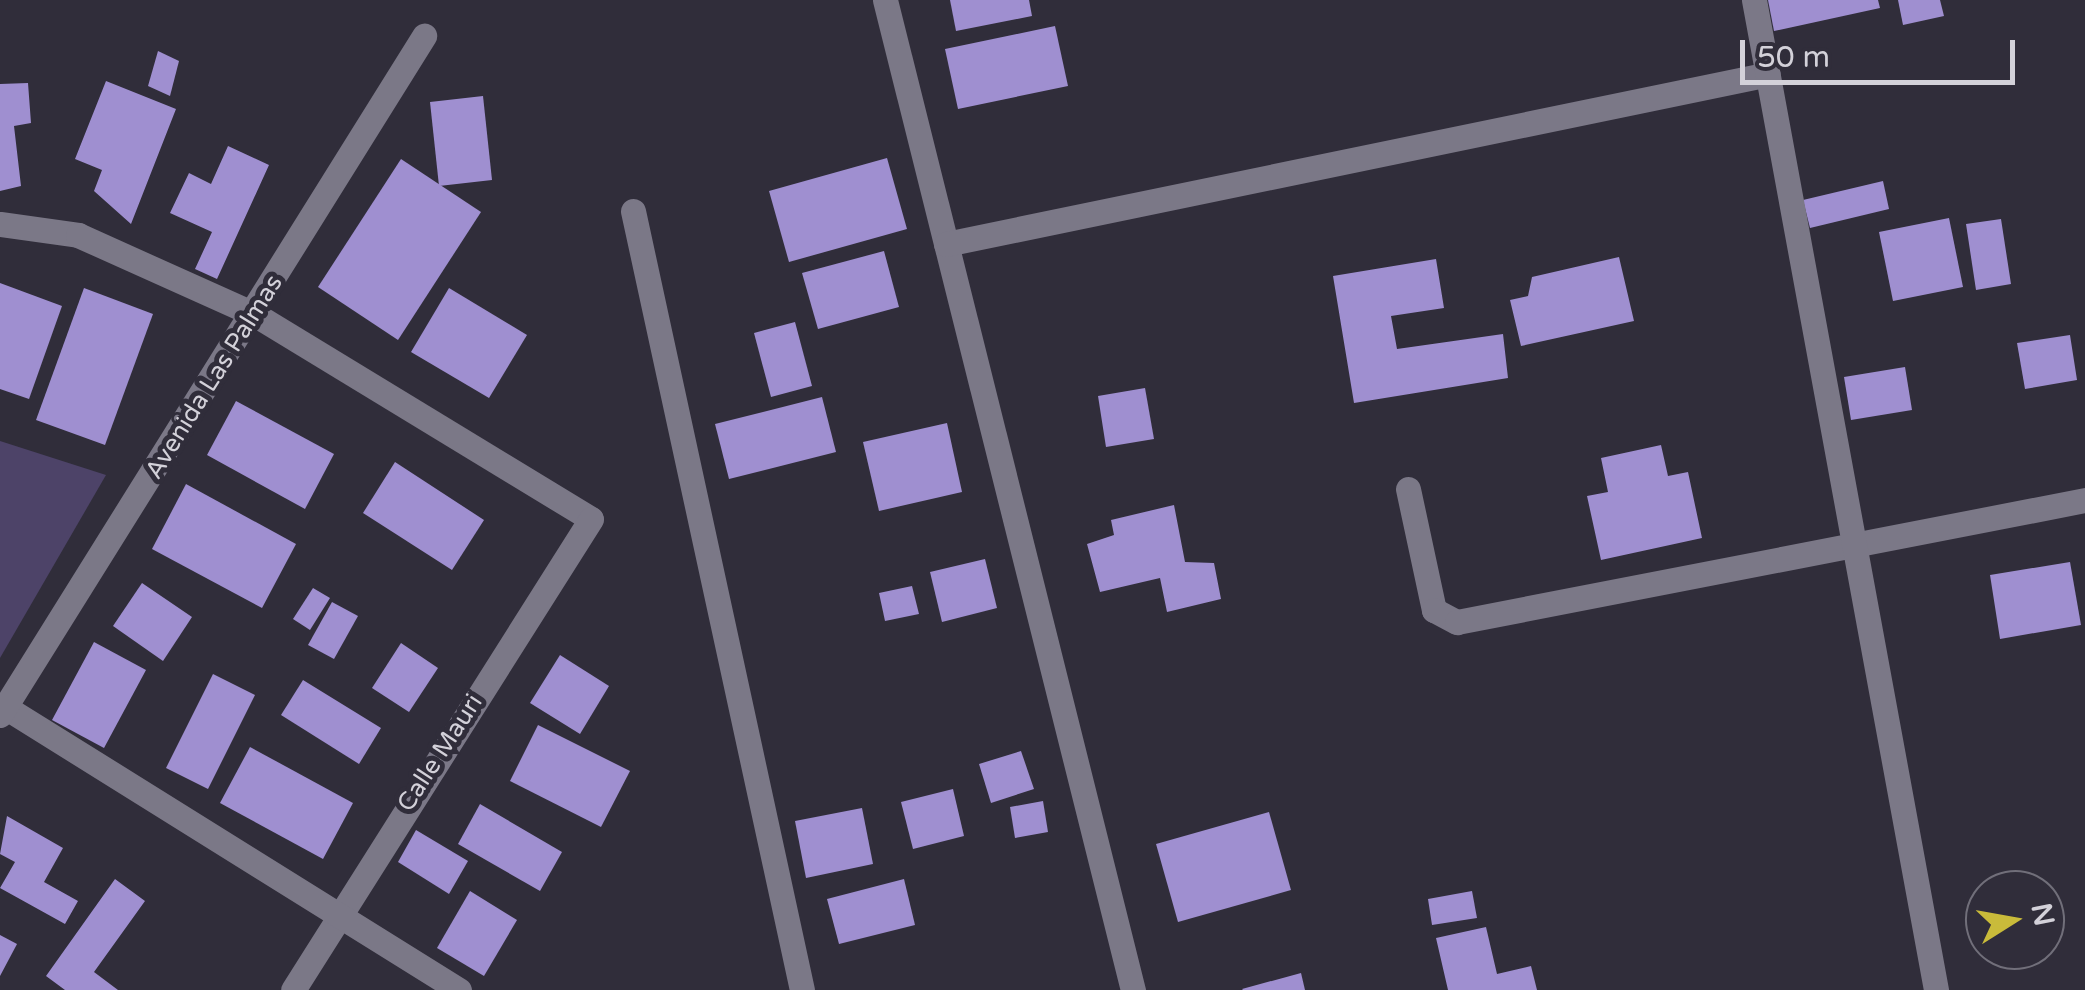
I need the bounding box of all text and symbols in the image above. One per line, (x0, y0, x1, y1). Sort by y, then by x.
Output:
scale bar (1745, 20, 2020, 82)
text: 50 m (1757, 39, 1830, 76)
street label: Avenida Las Palmas (139, 269, 289, 485)
street label: Calle Mauri (391, 689, 489, 817)
north arrow (1965, 870, 2065, 970)
text: N (2024, 900, 2061, 929)

